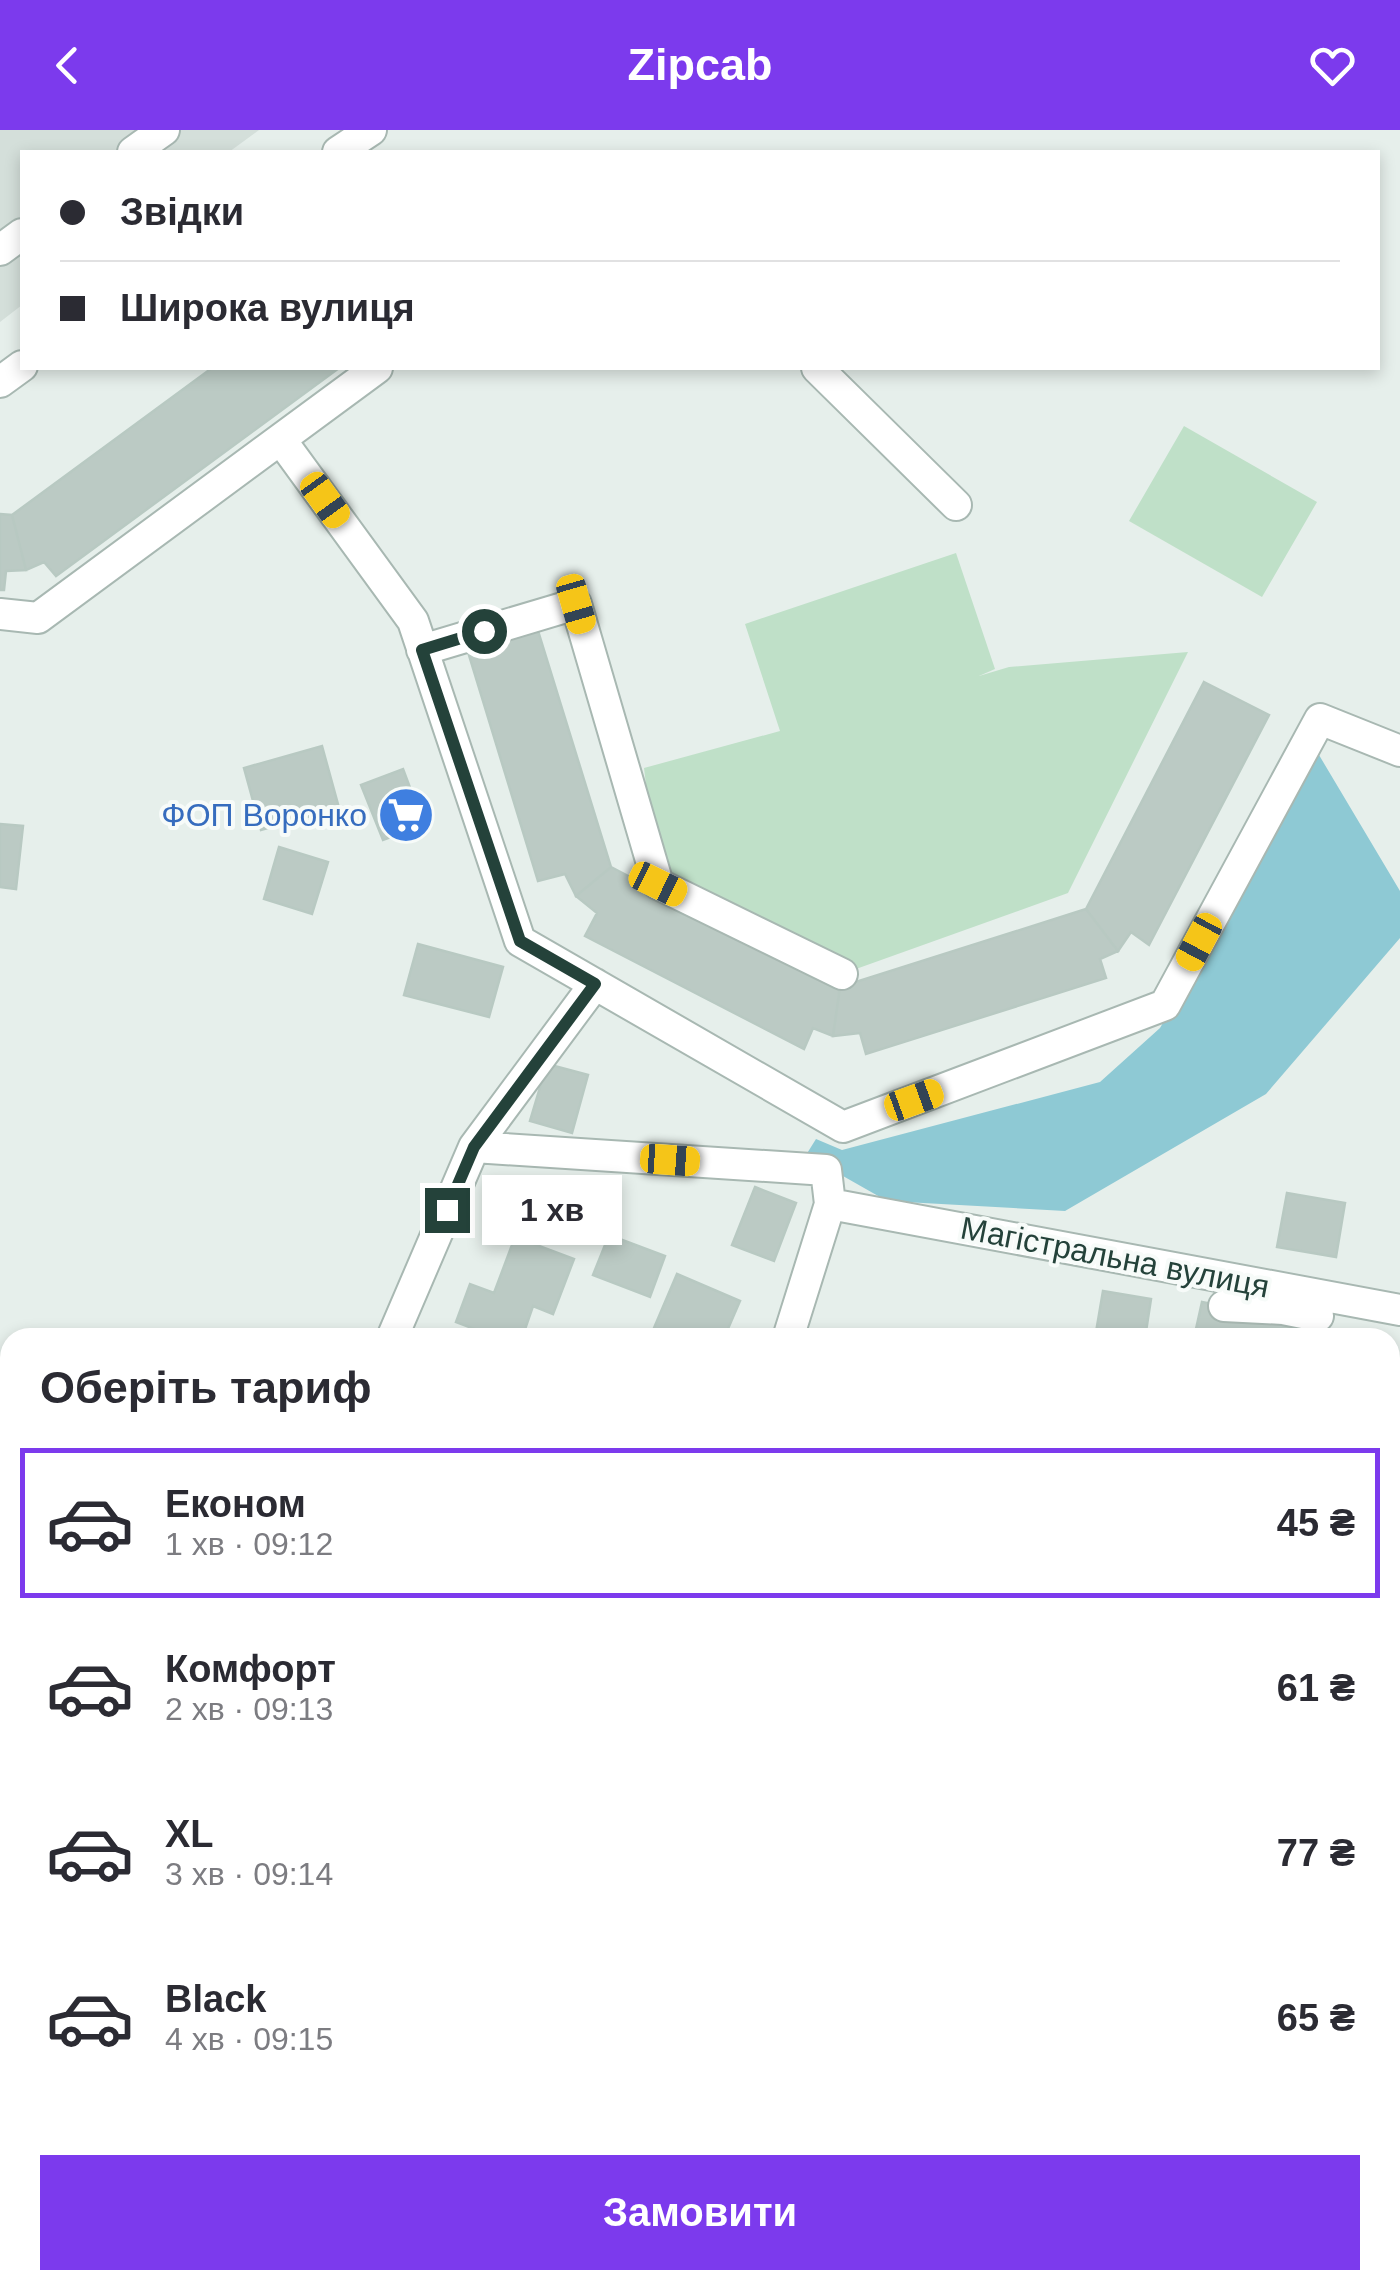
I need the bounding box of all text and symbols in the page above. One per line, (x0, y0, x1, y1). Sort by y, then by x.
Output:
icon: back (40, 38, 95, 93)
icon: heart (1305, 38, 1360, 93)
text: Zipcab (627, 39, 773, 90)
text: Звідки (120, 191, 244, 233)
text: Широка вулиця (120, 287, 415, 329)
car (295, 467, 355, 533)
car (553, 571, 599, 637)
route start (462, 609, 507, 654)
supermarket icon: ФОП Воронко (376, 785, 436, 845)
place label: ФОП Воронко (161, 797, 367, 833)
car (624, 857, 692, 911)
car (1172, 908, 1226, 976)
car (881, 1076, 947, 1124)
car (639, 1143, 701, 1177)
callout: 1 хв (482, 1175, 622, 1245)
route end (425, 1188, 470, 1233)
text: 1 хв (520, 1192, 584, 1228)
street label: Магістральна вулиця (958, 1209, 1272, 1305)
text: Оберіть тариф (40, 1362, 372, 1413)
icon: car (45, 1478, 135, 1568)
text: Економ (165, 1483, 306, 1525)
text: 45 ₴ (1277, 1502, 1355, 1544)
text: 1 хв · 09:12 (165, 1526, 333, 1562)
icon: car (45, 1643, 135, 1733)
text: Комфорт (165, 1648, 336, 1690)
text: 61 ₴ (1277, 1667, 1355, 1709)
text: 2 хв · 09:13 (165, 1691, 333, 1727)
icon: car (45, 1808, 135, 1898)
text: XL (165, 1813, 214, 1855)
text: 77 ₴ (1277, 1832, 1355, 1874)
text: 3 хв · 09:14 (165, 1856, 333, 1892)
icon: car (45, 1973, 135, 2063)
text: Black (165, 1978, 266, 2020)
text: 65 ₴ (1277, 1997, 1355, 2039)
text: 4 хв · 09:15 (165, 2021, 333, 2057)
button: Замовити (40, 2155, 1360, 2270)

